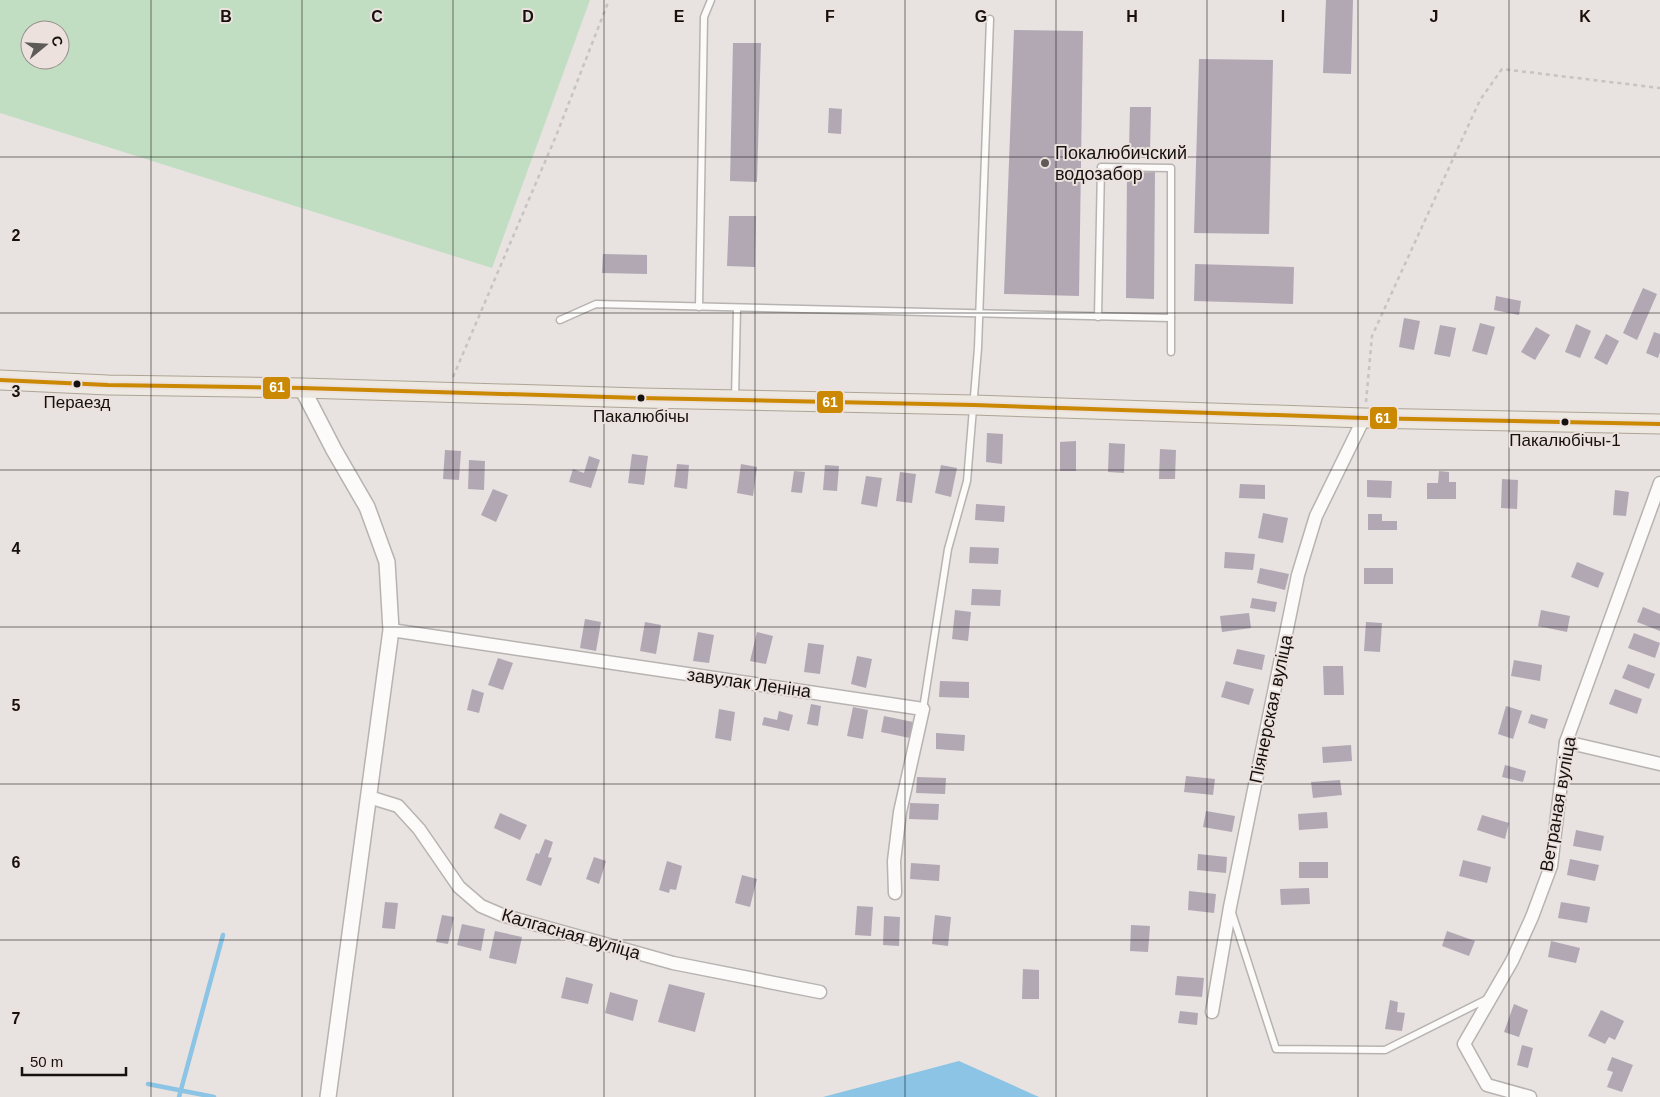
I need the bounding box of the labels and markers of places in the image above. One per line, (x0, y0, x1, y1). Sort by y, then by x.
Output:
place label: Покалюбичский водозабор (1055, 143, 1187, 184)
marker: Покалюбичский водозабор (1039, 157, 1051, 169)
marker: Пераезд (72, 379, 82, 389)
place label: Пераезд (43, 393, 111, 412)
marker: Пакалюбічы (636, 393, 646, 403)
place label: Пакалюбічы (593, 407, 689, 426)
marker: Пакалюбічы-1 (1560, 417, 1570, 427)
place label: Пакалюбічы-1 (1509, 431, 1621, 450)

